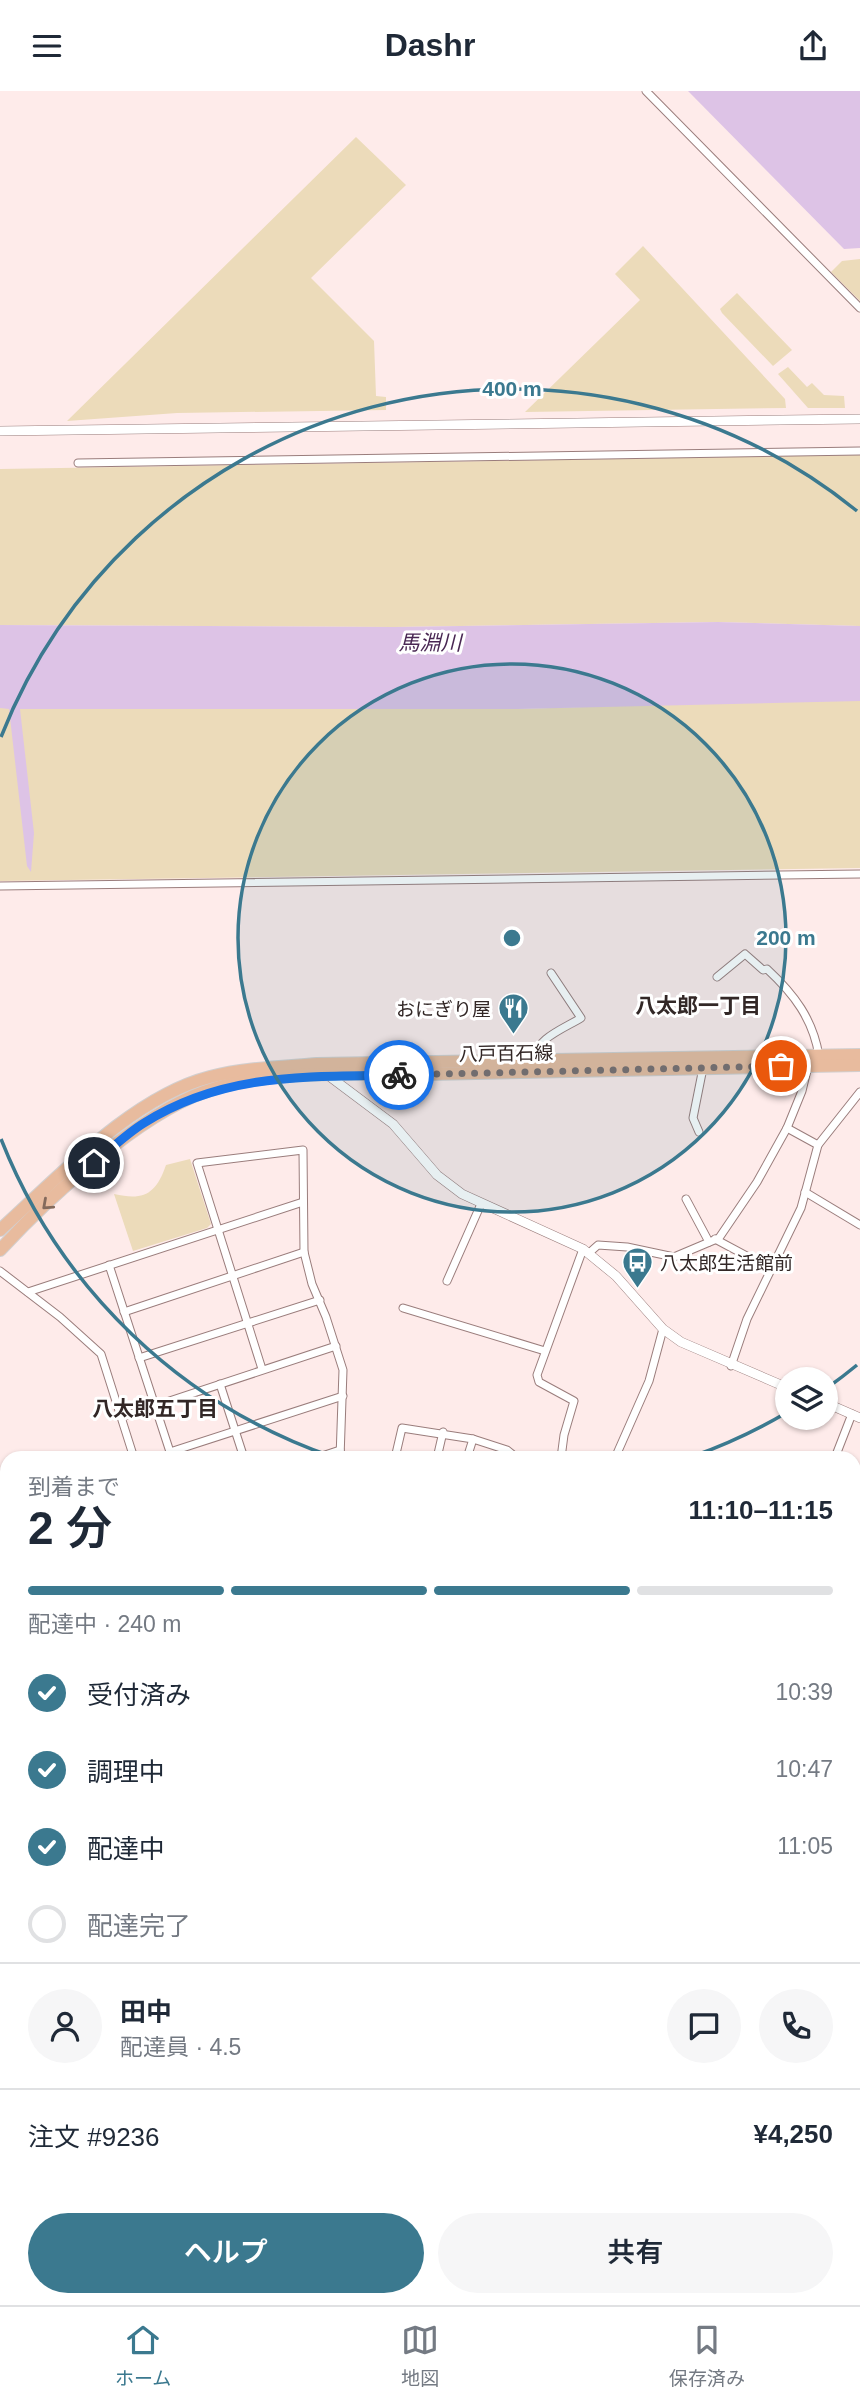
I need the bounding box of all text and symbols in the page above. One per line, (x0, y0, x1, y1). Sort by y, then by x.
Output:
icon: menu (28, 27, 66, 65)
text: Dashr (385, 27, 475, 63)
icon: share (794, 27, 832, 65)
text: 400 m (482, 377, 542, 400)
water label: 馬淵川 (399, 631, 463, 654)
centre of rings (500, 926, 524, 950)
text: 200 m (756, 926, 816, 949)
restaurant icon: おにぎり屋 (497, 992, 531, 1036)
district label: 八太郎一丁目 (635, 994, 761, 1017)
place label: おにぎり屋 (396, 999, 491, 1020)
pin (751, 1036, 811, 1096)
courier (364, 1040, 434, 1110)
street label: 八戸百石線 (458, 1042, 554, 1065)
icon: bag (762, 1047, 800, 1085)
icon: bike (380, 1056, 418, 1094)
pin (64, 1133, 124, 1193)
icon: home (75, 1144, 113, 1182)
one-way arrow (42, 1197, 55, 1209)
bus stop icon: 八太郎生活館前 (620, 1246, 654, 1290)
place label: 八太郎生活館前 (660, 1253, 793, 1274)
map controls (775, 1367, 838, 1430)
button: layers (775, 1367, 838, 1430)
district label: 八太郎五丁目 (92, 1397, 218, 1420)
text: 到着まで (28, 1474, 120, 1500)
text: 11:10–11:15 (688, 1495, 833, 1525)
text: 2 分 (28, 1502, 112, 1554)
text: 配達中 · 240 m (28, 1611, 181, 1637)
icon: check (28, 1674, 66, 1712)
text: 10:39 (775, 1679, 833, 1705)
text: 受付済み (87, 1680, 191, 1710)
icon: check (28, 1751, 66, 1789)
text: 10:47 (775, 1756, 833, 1782)
text: 調理中 (87, 1757, 165, 1787)
icon: check (28, 1828, 66, 1866)
text: 11:05 (777, 1833, 833, 1859)
text: 配達中 (87, 1834, 165, 1864)
text: 配達完了 (87, 1911, 191, 1941)
button: person (28, 1989, 102, 2063)
button: chat (667, 1989, 741, 2063)
button: phone (759, 1989, 833, 2063)
text: 田中 (120, 1997, 172, 2027)
text: 配達員 · 4.5 (120, 2034, 241, 2060)
text: ¥4,250 (753, 2119, 833, 2149)
text: 注文 #9236 (28, 2122, 160, 2152)
button: ヘルプ (28, 2213, 424, 2293)
button: 共有 (438, 2213, 833, 2293)
tab: ホーム (115, 2321, 171, 2390)
tab: 地図 (401, 2321, 439, 2390)
tab: 保存済み (669, 2321, 745, 2390)

